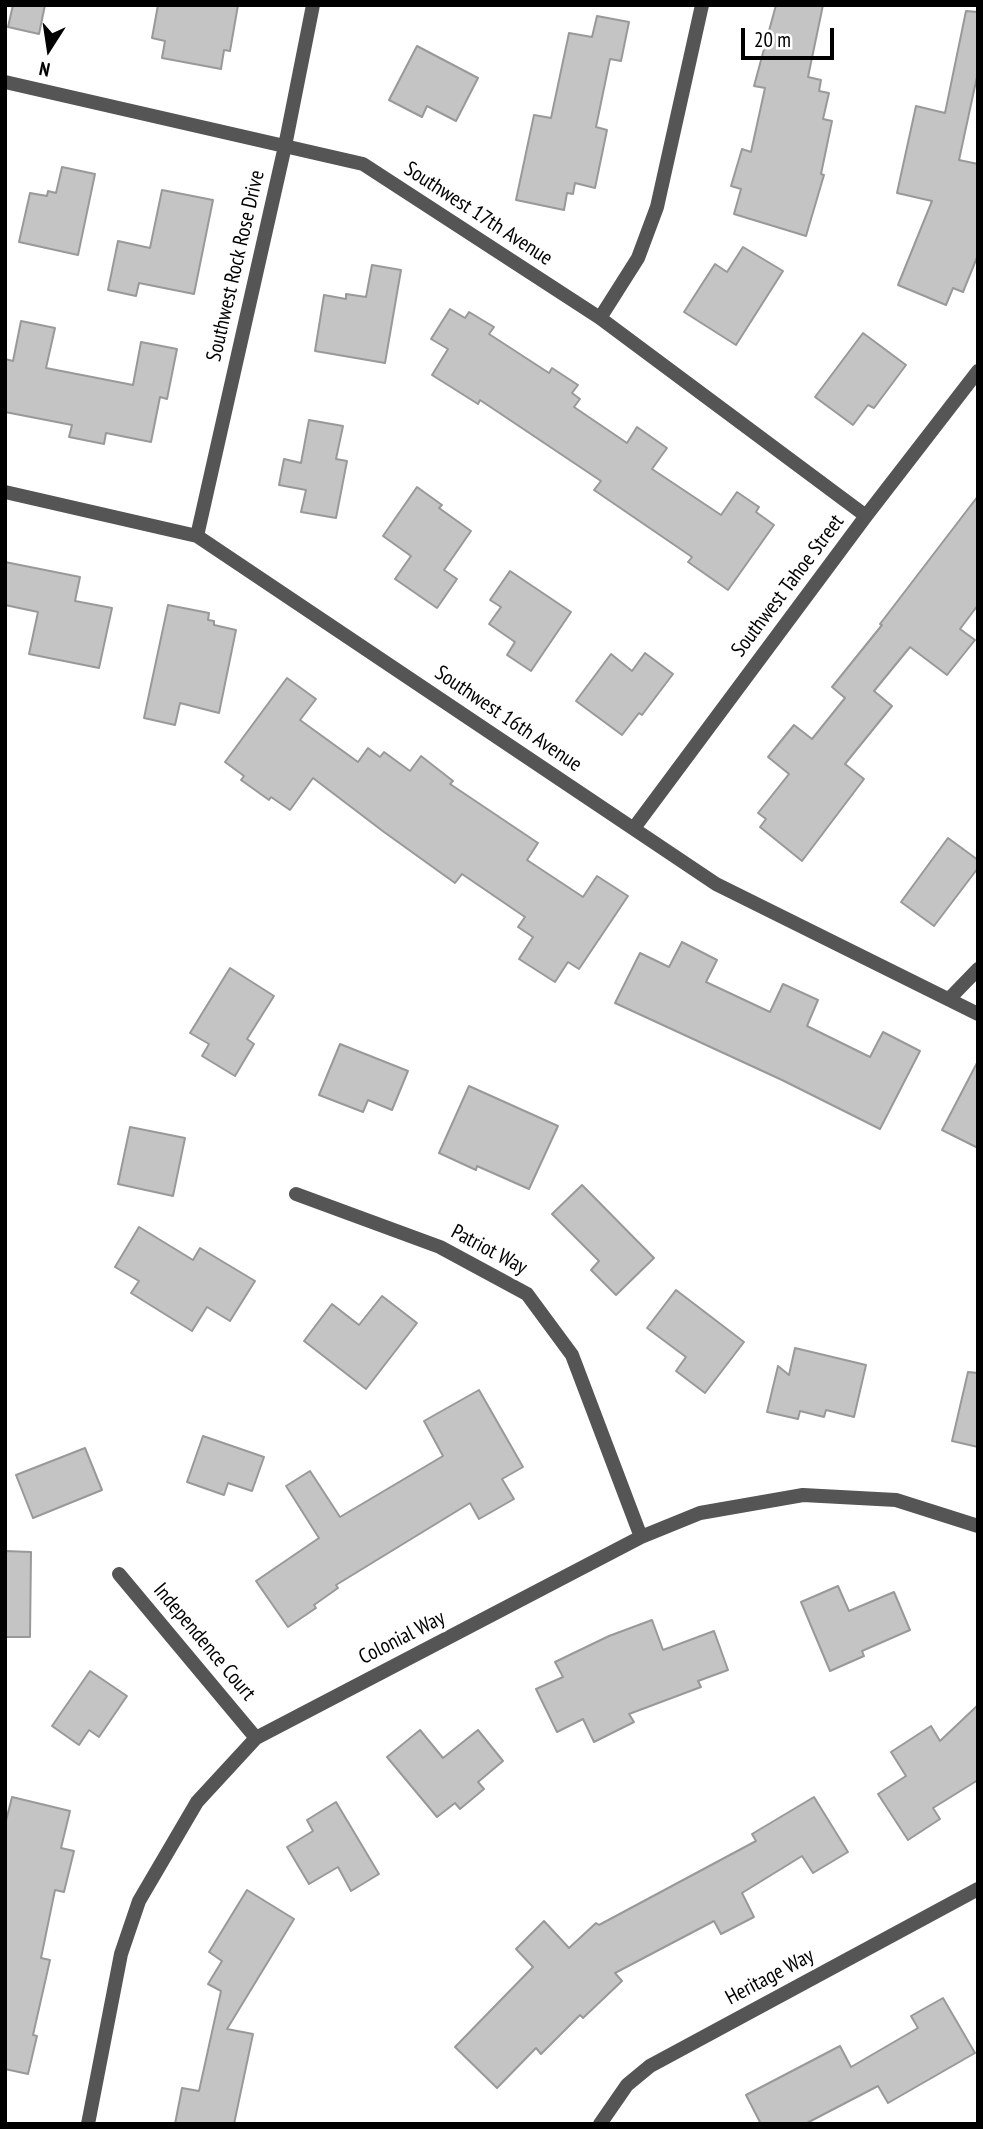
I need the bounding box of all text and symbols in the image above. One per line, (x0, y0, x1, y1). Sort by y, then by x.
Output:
north arrow (14, 14, 84, 84)
scale bar (745, 14, 838, 58)
text: 20 m (754, 26, 791, 53)
text: N (37, 57, 52, 82)
street label: Southwest 17th Avenue (399, 157, 557, 271)
street label: Southwest Rock Rose Drive (202, 168, 270, 364)
street label: Southwest Tahoe Street (726, 510, 850, 662)
street label: Southwest 16th Avenue (430, 661, 586, 777)
street label: Patriot Way (447, 1220, 531, 1280)
street label: Independence Court (148, 1578, 260, 1706)
street label: Colonial Way (355, 1606, 449, 1670)
street label: Heritage Way (722, 1943, 818, 2011)

